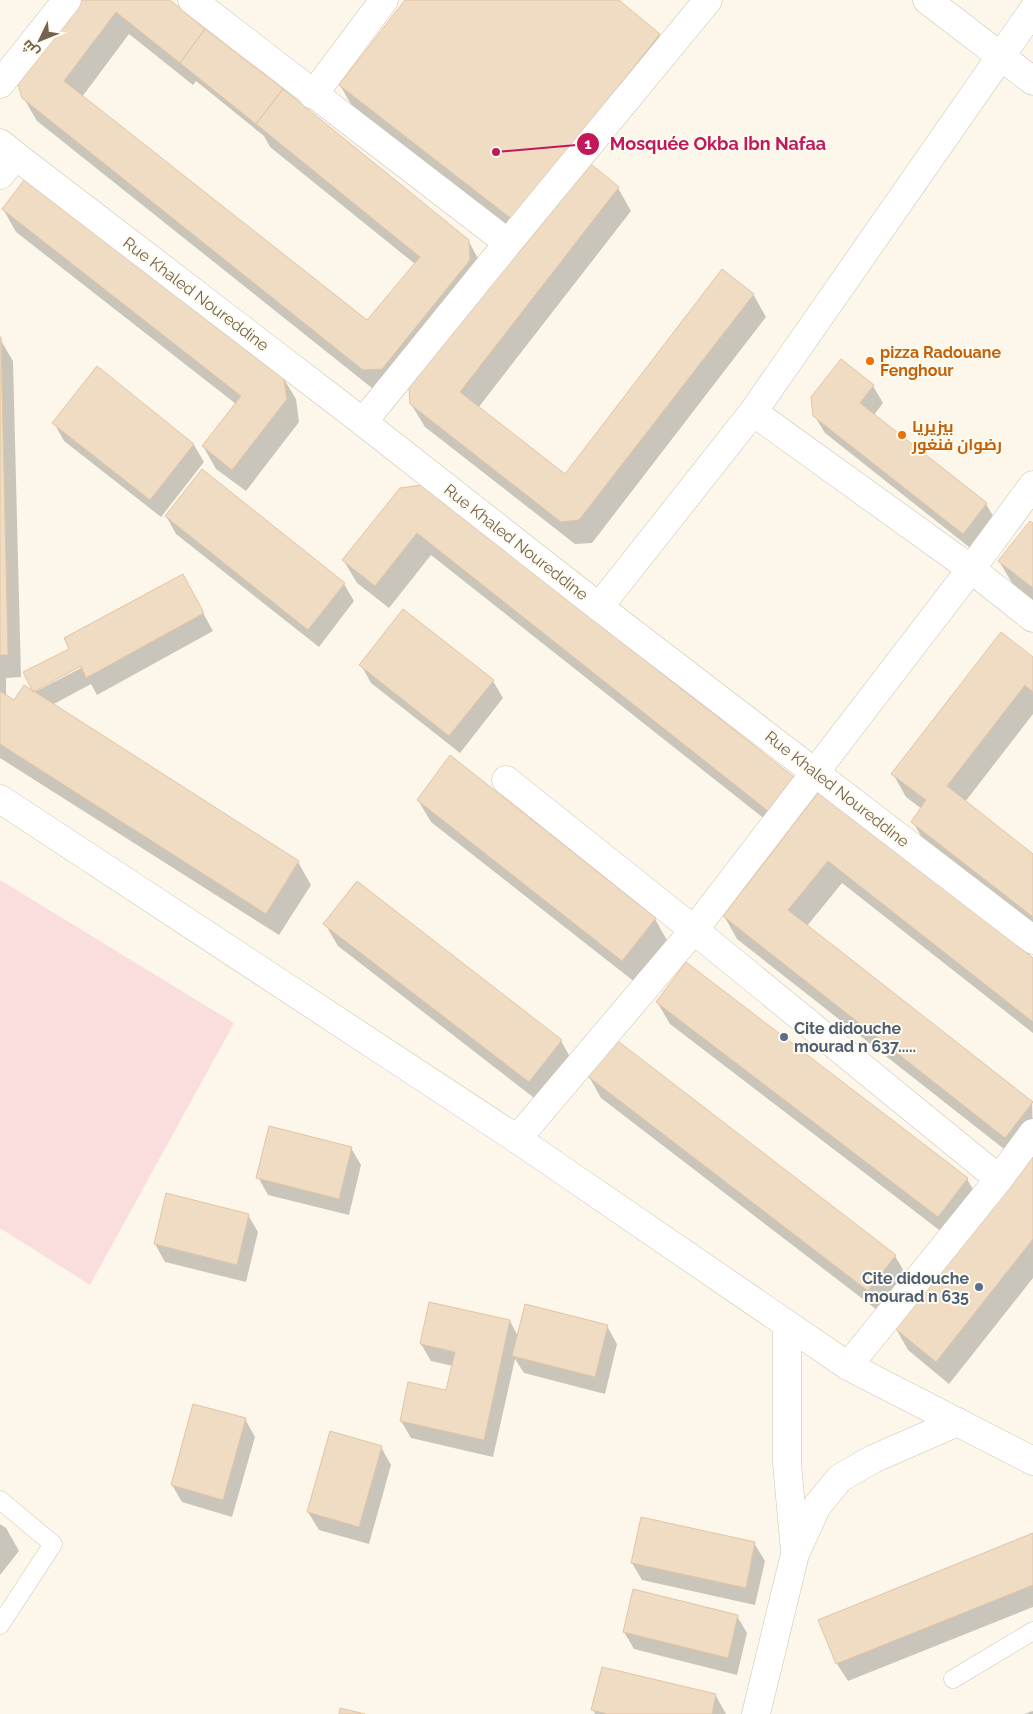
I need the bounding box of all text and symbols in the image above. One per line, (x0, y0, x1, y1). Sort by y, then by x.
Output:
north arrow (15, 15, 65, 65)
text: ش (18, 36, 43, 61)
callout: Mosquée Okba Ibn Nafaa (575, 128, 837, 161)
text: Mosquée Okba Ibn Nafaa (610, 133, 826, 154)
text: 1 (584, 135, 592, 153)
street label: Rue Khaled Noureddine (119, 233, 273, 355)
place label: pizza Radouane Fenghour (880, 343, 1001, 380)
marker: pizza Radouane Fenghour (864, 355, 876, 367)
place label: بيزيريا رضوان فنغور (911, 417, 1002, 454)
marker: بيزيريا رضوان فنغور (896, 429, 908, 441)
street label: Rue Khaled Noureddine (440, 480, 592, 604)
street label: Rue Khaled Noureddine (761, 727, 913, 851)
place label: Cite didouche mourad n 637..... (794, 1019, 916, 1056)
marker: Cite didouche mourad n 637..... (778, 1031, 790, 1043)
place label: Cite didouche mourad n 635 (862, 1269, 969, 1306)
marker: Cite didouche mourad n 635 (973, 1281, 985, 1293)

